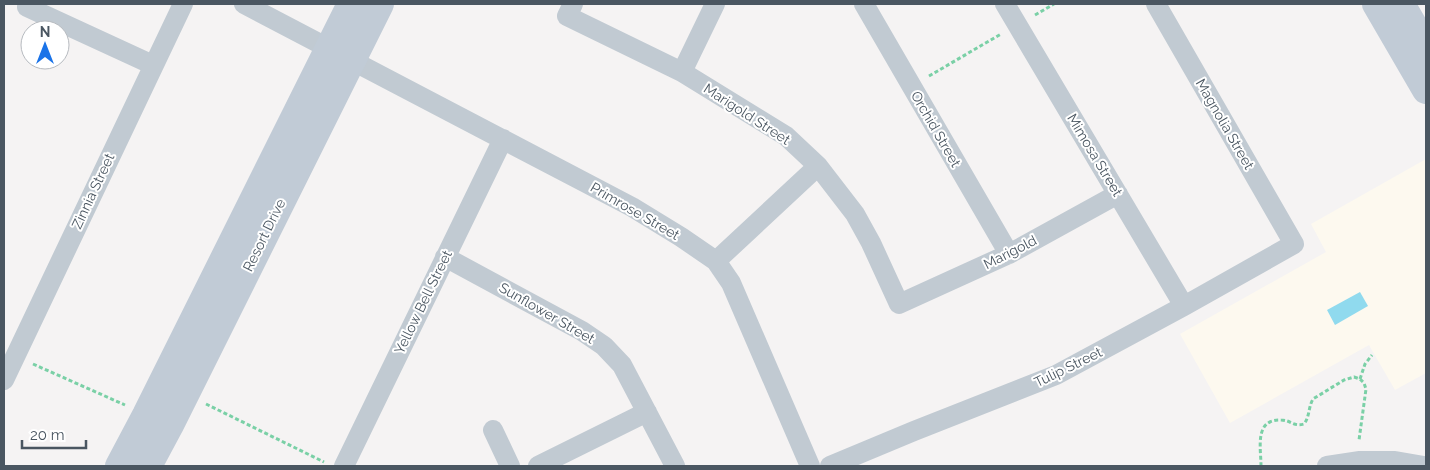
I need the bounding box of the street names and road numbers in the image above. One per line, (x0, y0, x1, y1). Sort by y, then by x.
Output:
street label: Magnolia Street (1193, 76, 1258, 172)
street label: Marigold Street (701, 80, 793, 148)
street label: Orchid Street (908, 88, 964, 170)
street label: Mimosa Street (1064, 111, 1126, 199)
street label: Zinnia Street (69, 151, 118, 231)
street label: Primrose Street (588, 179, 683, 243)
street label: Resort Drive (240, 196, 288, 274)
street label: Marigold (981, 232, 1039, 272)
street label: Yellow Bell Street (391, 247, 455, 356)
street label: Sunflower Street (496, 279, 598, 347)
street label: Tulip Street (1031, 344, 1105, 390)

